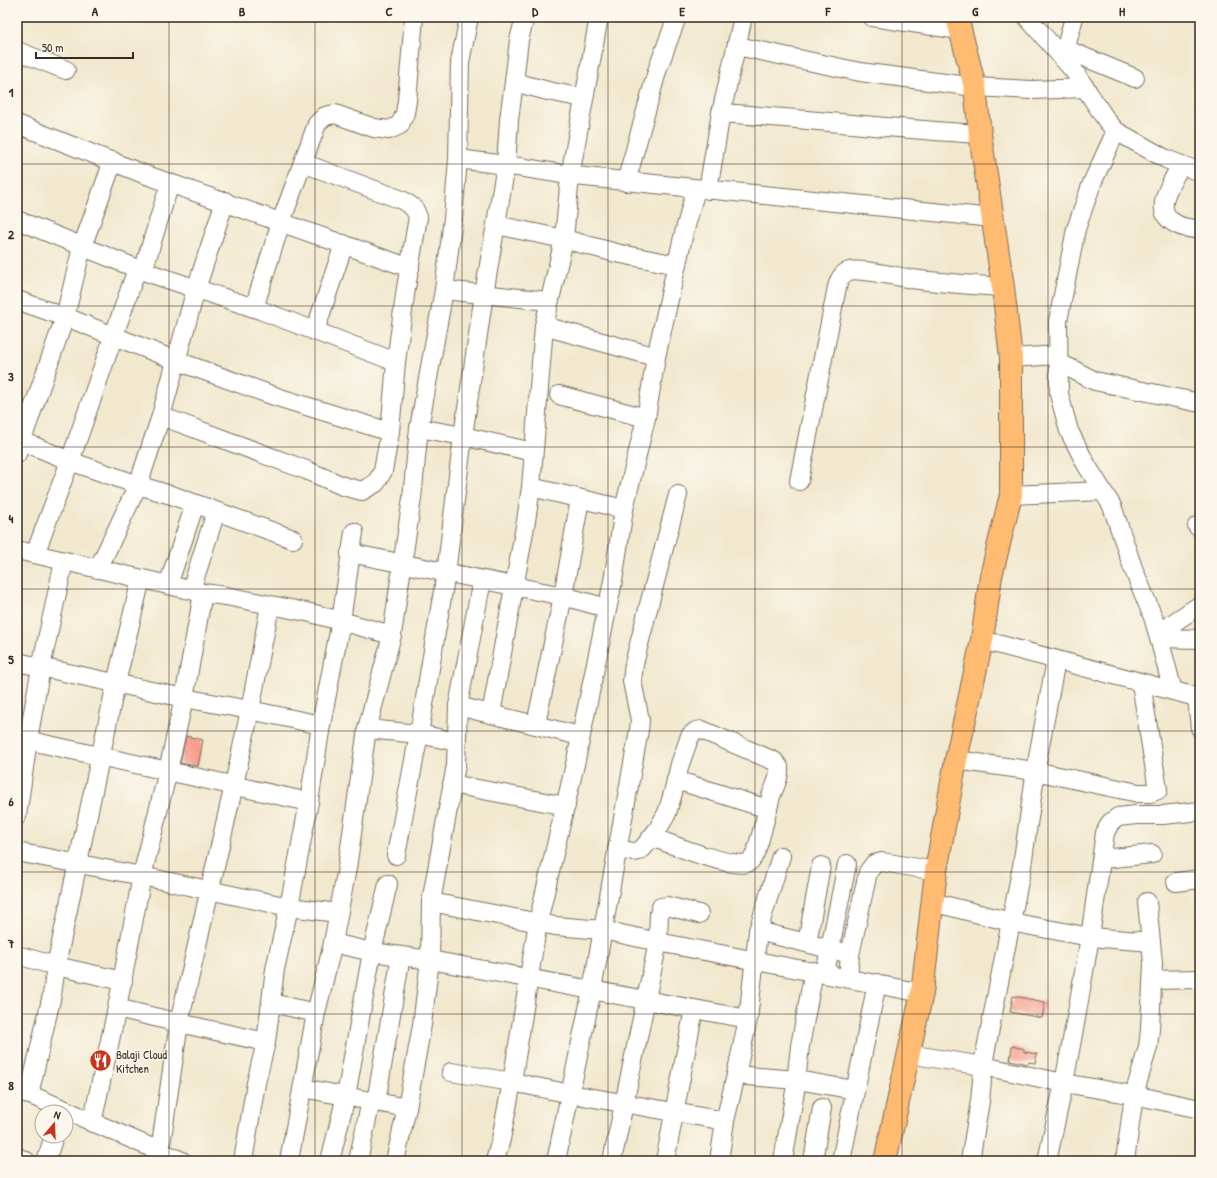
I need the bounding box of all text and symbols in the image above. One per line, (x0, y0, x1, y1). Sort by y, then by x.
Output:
text: A (92, 2, 99, 20)
text: B (239, 2, 246, 20)
text: C (385, 2, 393, 20)
text: D (532, 2, 539, 20)
text: E (679, 2, 685, 20)
text: F (825, 2, 832, 20)
text: G (972, 2, 979, 20)
text: H (1119, 2, 1125, 20)
scale bar (36, 34, 133, 60)
text: 50 m (42, 39, 63, 56)
text: 1 (9, 83, 14, 101)
text: 2 (8, 225, 15, 243)
text: 3 (8, 367, 14, 385)
text: 4 (9, 509, 14, 527)
text: 5 (8, 650, 14, 668)
text: 6 (8, 792, 14, 810)
text: 7 (7, 934, 15, 952)
place label: Balaji Cloud Kitchen (116, 1046, 167, 1077)
restaurant icon: Balaji Cloud Kitchen (87, 1048, 113, 1074)
text: 8 (8, 1076, 14, 1094)
north arrow (34, 1104, 74, 1144)
text: N (52, 1107, 62, 1122)

